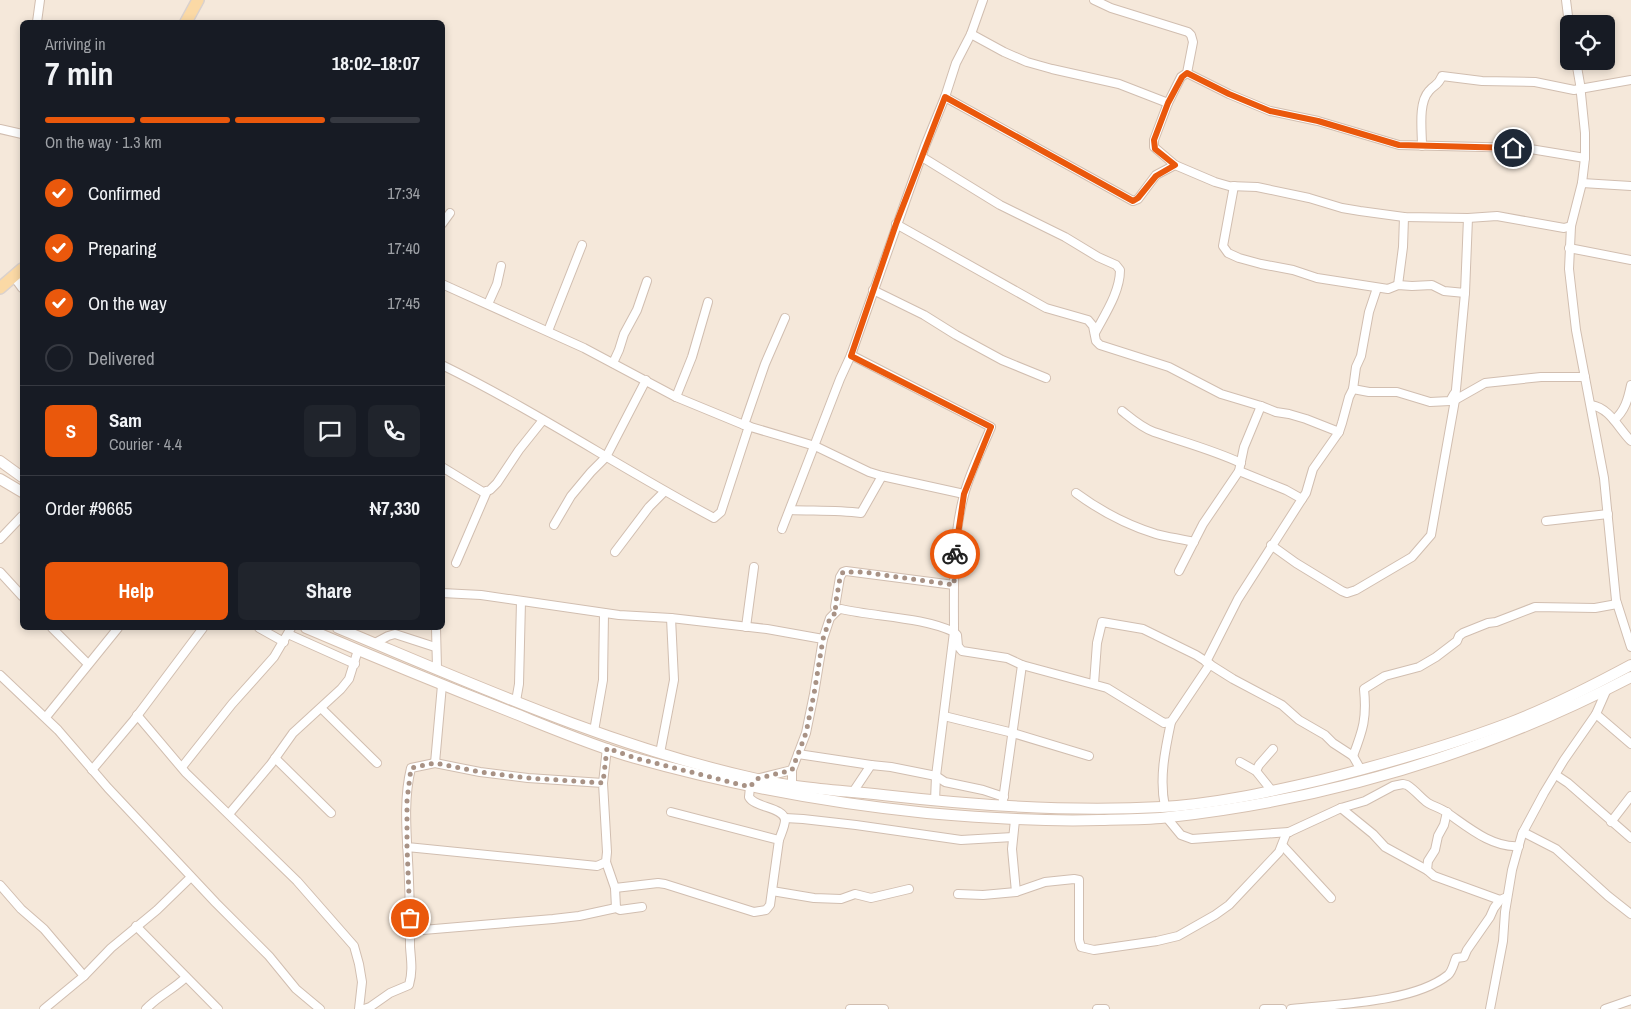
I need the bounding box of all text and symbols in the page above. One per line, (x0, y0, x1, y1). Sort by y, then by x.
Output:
map controls (1560, 15, 1615, 70)
button: locate (1560, 15, 1615, 70)
text: Arriving in (45, 33, 106, 55)
text: 18:02–18:07 (332, 50, 420, 76)
text: 7 min (45, 52, 114, 95)
pin (1492, 127, 1534, 169)
text: On the way · 1.3 km (45, 131, 162, 153)
icon: home (1499, 134, 1527, 162)
icon: check (45, 179, 73, 207)
text: Confirmed (88, 180, 161, 206)
text: 17:34 (387, 182, 420, 204)
icon: check (45, 234, 73, 262)
text: Preparing (88, 235, 156, 261)
text: 17:40 (387, 237, 420, 259)
icon: check (45, 289, 73, 317)
text: On the way (88, 290, 167, 316)
text: 17:45 (387, 292, 420, 314)
text: Delivered (88, 345, 155, 371)
button: chat (304, 405, 356, 457)
button: phone (368, 405, 420, 457)
text: Sam (109, 407, 142, 433)
text: S (66, 418, 76, 444)
text: Courier · 4.4 (109, 433, 182, 455)
text: Order #9665 (45, 495, 132, 521)
text: ₦7,330 (370, 495, 420, 521)
courier (930, 529, 980, 579)
icon: bike (941, 540, 969, 568)
button: Help (45, 562, 228, 620)
button: Share (238, 562, 420, 620)
pin (389, 897, 431, 939)
icon: bag (396, 904, 424, 932)

